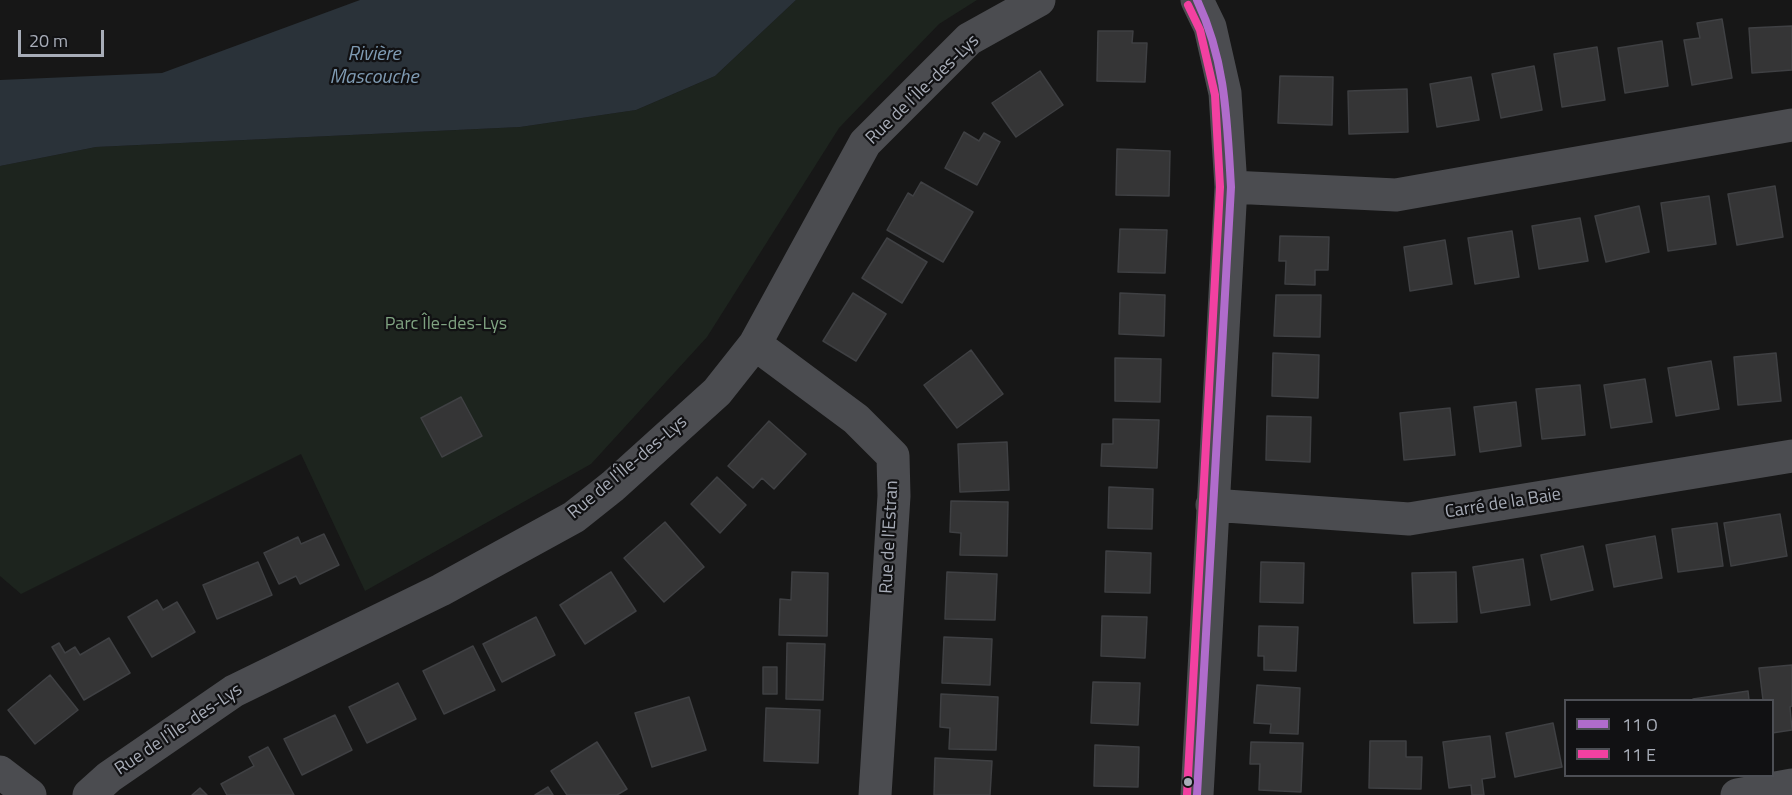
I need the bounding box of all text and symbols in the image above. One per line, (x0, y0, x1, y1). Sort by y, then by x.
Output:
scale bar (21, 18, 106, 56)
text: 20 m (29, 27, 68, 54)
street label: Rue de l'Île-des-Lys (862, 30, 984, 150)
water label: Rivière Mascouche (329, 43, 419, 90)
park label: Parc Île-des-Lys (385, 314, 507, 336)
street label: Rue de l'Île-des-Lys (564, 412, 692, 524)
street label: Rue de l'Estran (876, 480, 904, 594)
street label: Carré de la Baie (1444, 484, 1562, 524)
street label: Rue de l'Île-des-Lys (111, 679, 247, 781)
legend (1564, 699, 1774, 777)
text: 11 O (1622, 711, 1658, 738)
text: 11 E (1622, 741, 1656, 768)
unlabelled marker (1182, 776, 1194, 788)

